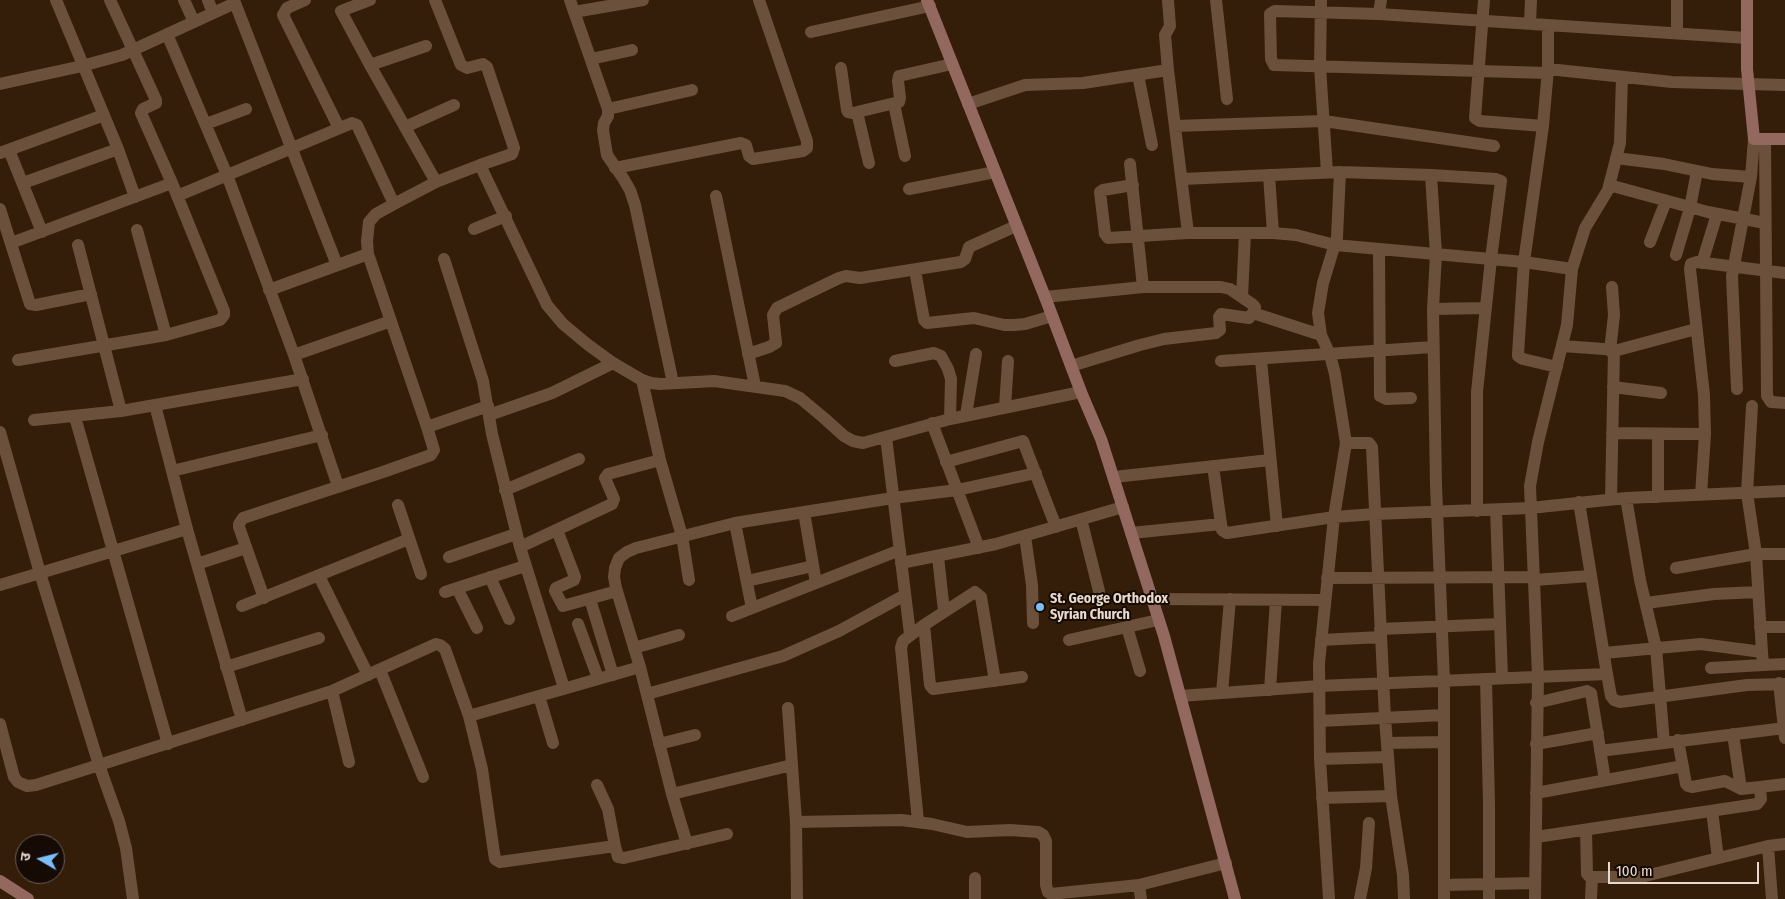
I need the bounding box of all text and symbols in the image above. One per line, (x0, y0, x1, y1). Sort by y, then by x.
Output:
place label: St. George Orthodox Syrian Church (1050, 591, 1168, 624)
marker: St. George Orthodox Syrian Church (1034, 601, 1046, 613)
north arrow (15, 834, 65, 884)
text: उ (17, 852, 35, 862)
scale bar (1610, 852, 1761, 884)
text: 100 m (1616, 862, 1653, 880)

